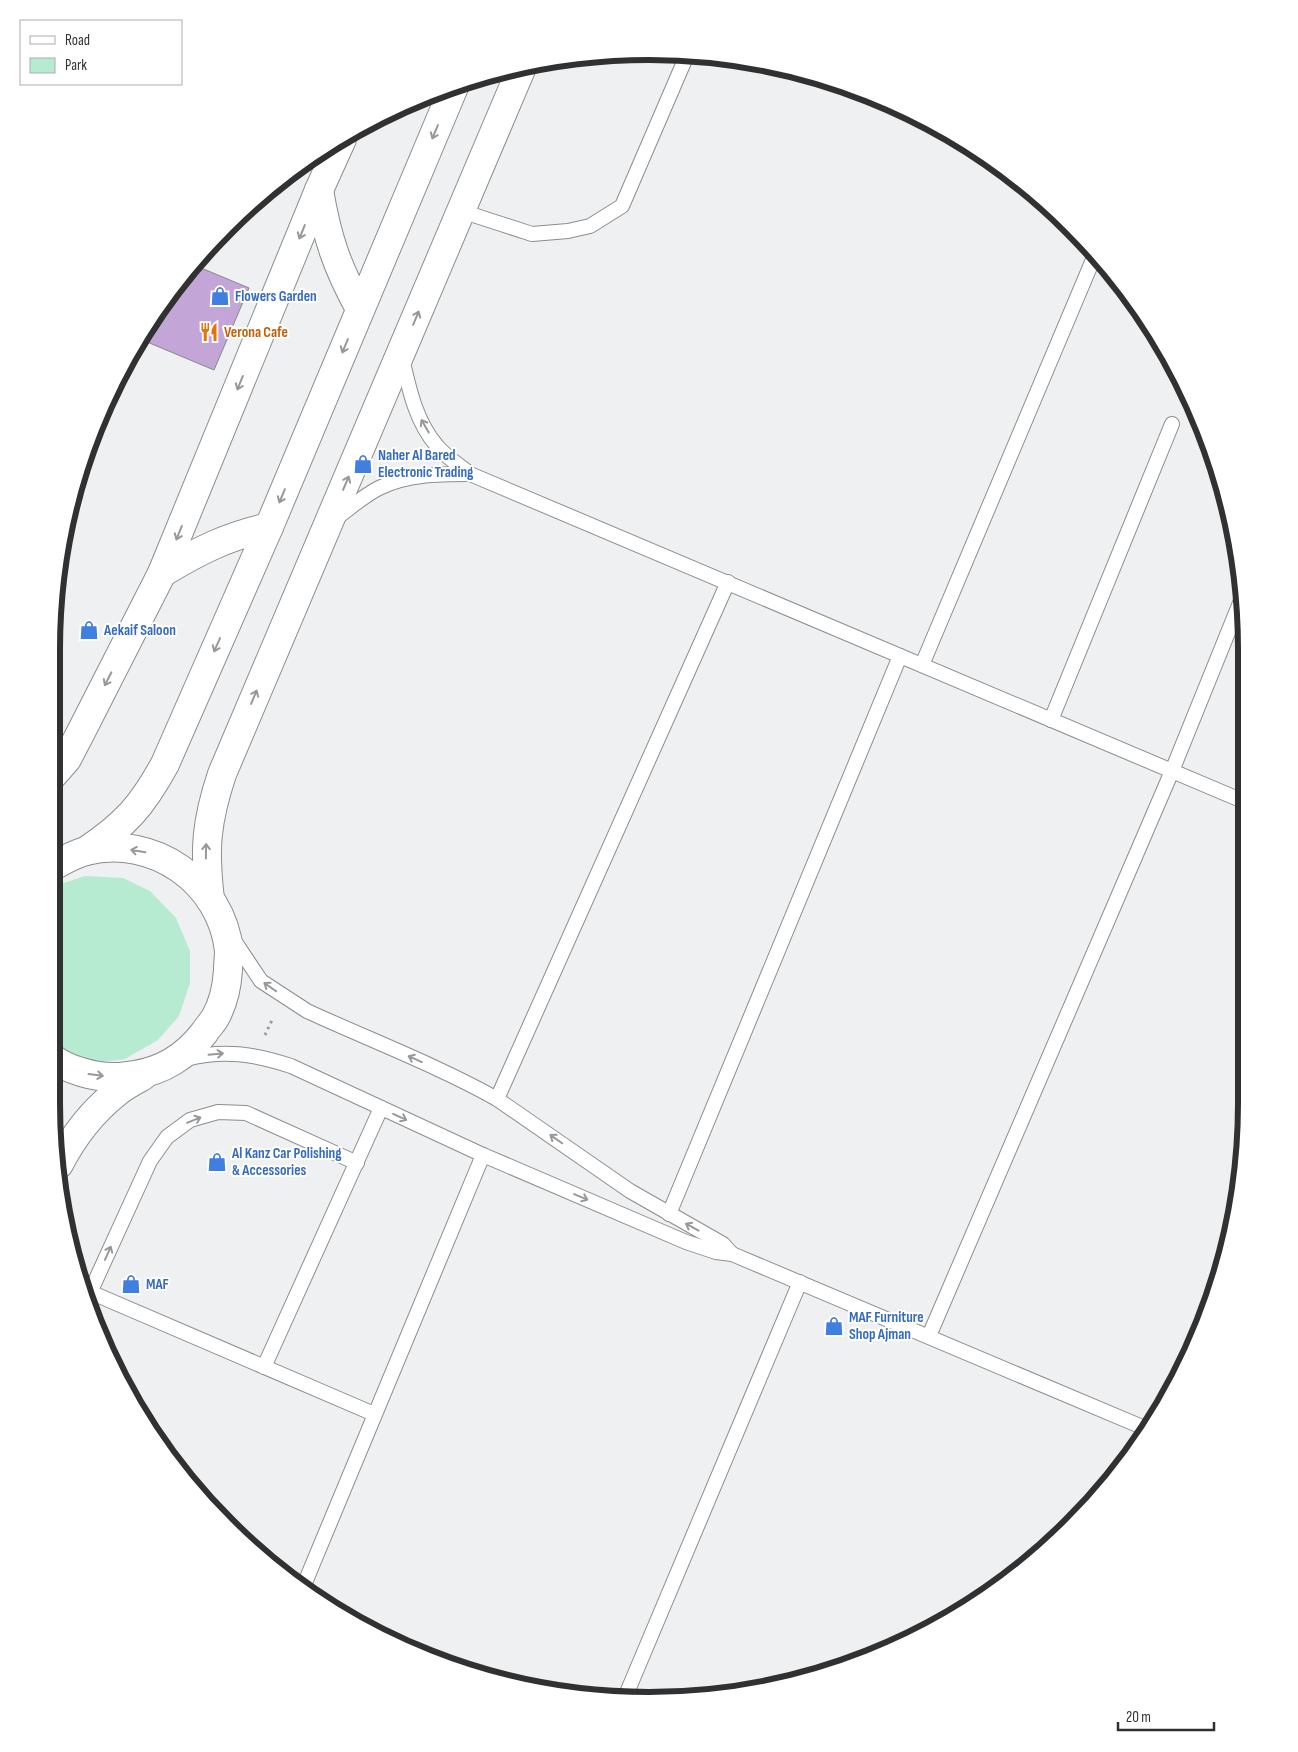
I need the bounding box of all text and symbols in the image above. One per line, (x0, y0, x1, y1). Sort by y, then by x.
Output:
legend (20, 20, 182, 85)
text: Road (65, 31, 90, 50)
text: Park (65, 56, 87, 75)
one-way arrow (430, 124, 439, 139)
one-way arrow (297, 224, 306, 240)
shop icon: Flowers Garden (209, 285, 231, 307)
place label: Flowers Garden (235, 287, 317, 306)
one-way arrow (412, 311, 422, 326)
restaurant icon: Verona Cafe (198, 321, 220, 343)
place label: Verona Cafe (224, 323, 288, 342)
one-way arrow (339, 338, 349, 353)
one-way arrow (235, 375, 245, 390)
one-way arrow (419, 420, 429, 434)
place label: Naher Al Bared Electronic Trading (378, 446, 474, 482)
shop icon: Naher Al Bared Electronic Trading (352, 453, 374, 475)
one-way arrow (341, 476, 351, 491)
one-way arrow (276, 488, 286, 503)
one-way arrow (173, 525, 183, 540)
shop icon: Aekaif Saloon (78, 619, 100, 641)
place label: Aekaif Saloon (103, 621, 176, 640)
one-way arrow (212, 637, 222, 652)
one-way arrow (103, 672, 113, 687)
one-way arrow (250, 690, 260, 705)
one-way arrow (202, 843, 211, 859)
one-way arrow (130, 845, 146, 855)
one-way arrow (263, 982, 277, 992)
one-way arrow (207, 1049, 223, 1059)
one-way arrow (408, 1054, 423, 1064)
one-way arrow (88, 1070, 104, 1080)
one-way arrow (392, 1112, 407, 1122)
one-way arrow (186, 1115, 201, 1124)
one-way arrow (549, 1134, 563, 1144)
place label: Al Kanz Car Polishing & Accessories (231, 1144, 342, 1180)
shop icon: Al Kanz Car Polishing & Accessories (206, 1151, 228, 1173)
one-way arrow (573, 1192, 588, 1202)
one-way arrow (685, 1222, 699, 1232)
one-way arrow (104, 1246, 113, 1261)
shop icon: MAF (120, 1273, 142, 1295)
place label: MAF (146, 1275, 169, 1294)
place label: MAF Furniture Shop Ajman (849, 1308, 924, 1344)
shop icon: MAF Furniture Shop Ajman (823, 1315, 845, 1337)
scale bar (1118, 1700, 1214, 1732)
text: 20 m (1126, 1708, 1151, 1727)

